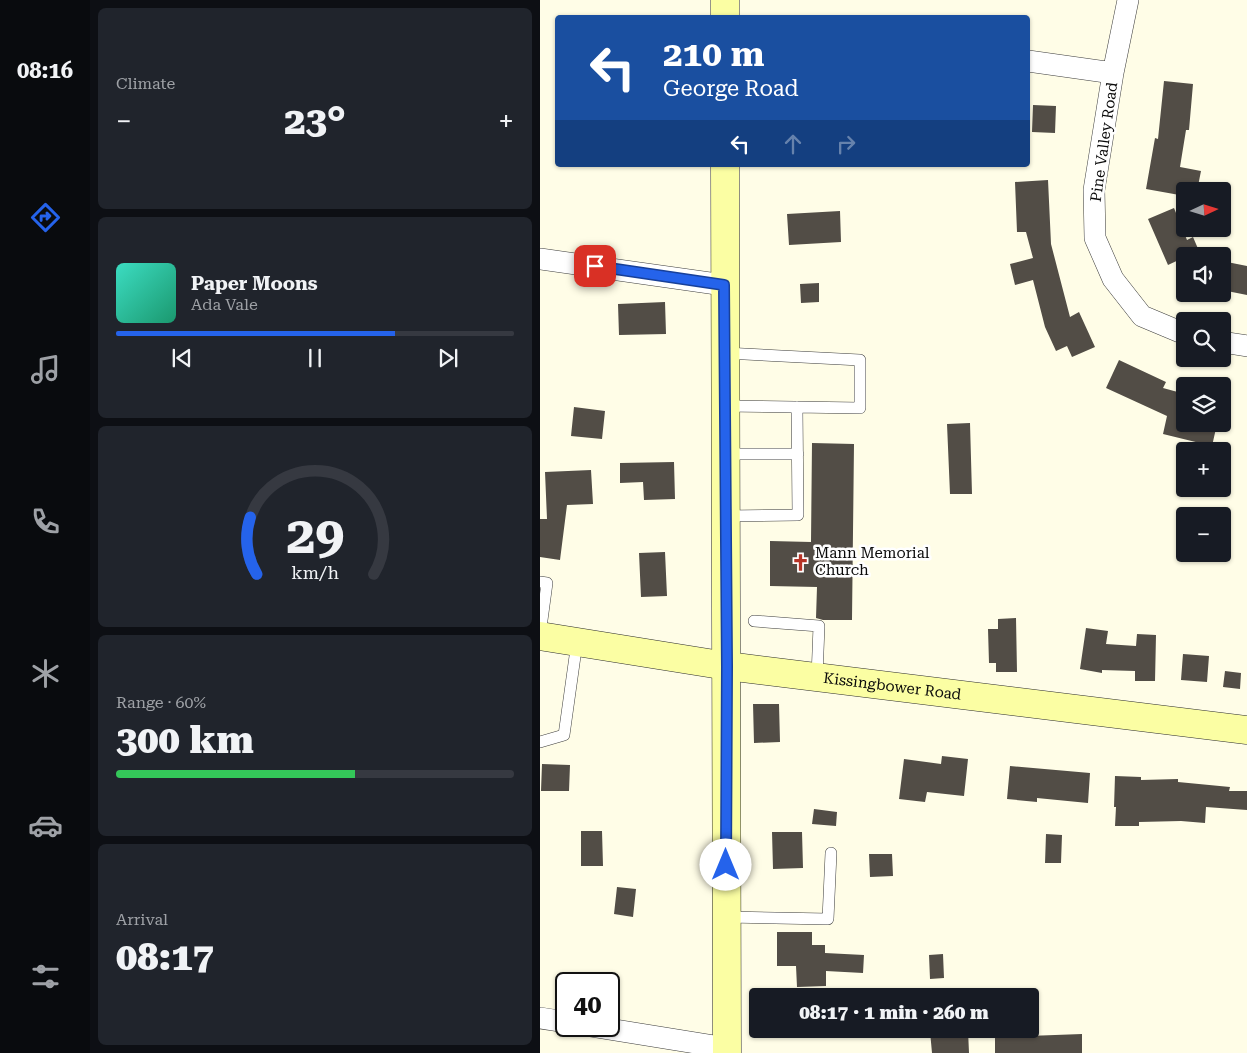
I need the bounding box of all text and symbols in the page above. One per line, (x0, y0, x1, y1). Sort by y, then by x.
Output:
text: 210 m (663, 34, 764, 75)
icon: left (580, 35, 645, 100)
text: 08:16 (17, 58, 73, 83)
text: Climate (116, 74, 175, 93)
text: George Road (663, 76, 799, 101)
street label: Pine Valley Road (1087, 81, 1121, 203)
text: 23° (284, 99, 346, 143)
text: − (116, 105, 132, 138)
text: + (498, 105, 514, 138)
icon: left (726, 130, 754, 158)
icon: ahead (779, 130, 807, 158)
icon: right (832, 130, 860, 158)
north arrow (1176, 182, 1231, 238)
map controls (1176, 182, 1231, 562)
icon: directions (28, 200, 63, 235)
pin (574, 245, 616, 287)
button: sound (1176, 247, 1231, 302)
icon: arrive (581, 252, 609, 280)
text: Paper Moons (191, 272, 318, 295)
text: Ada Vale (191, 295, 258, 314)
button: search (1176, 312, 1231, 367)
icon: previous (168, 344, 196, 372)
icon: pause (301, 344, 329, 372)
icon: next (434, 344, 462, 372)
icon: music (28, 352, 63, 387)
button: layers (1176, 377, 1231, 432)
button: + (1176, 442, 1231, 497)
icon: phone (28, 504, 63, 539)
text: 29 (286, 505, 344, 566)
button: − (1176, 507, 1231, 562)
place label: Mann Memorial Church (815, 544, 930, 579)
church icon: Mann Memorial Church (791, 552, 811, 572)
text: km/h (291, 562, 339, 583)
icon: climate (28, 656, 63, 691)
street label: Kissingbower Road (822, 669, 963, 704)
text: Range · 60% (116, 693, 206, 712)
text: 300 km (116, 718, 254, 762)
icon: car (28, 808, 63, 843)
position arrow (699, 838, 751, 890)
text: Arrival (116, 910, 168, 929)
text: 08:17 (116, 935, 214, 979)
icon: filters (28, 959, 63, 994)
speed limit sign: 40 (555, 972, 620, 1037)
text: 08:17 · 1 min · 260 m (799, 1001, 989, 1024)

